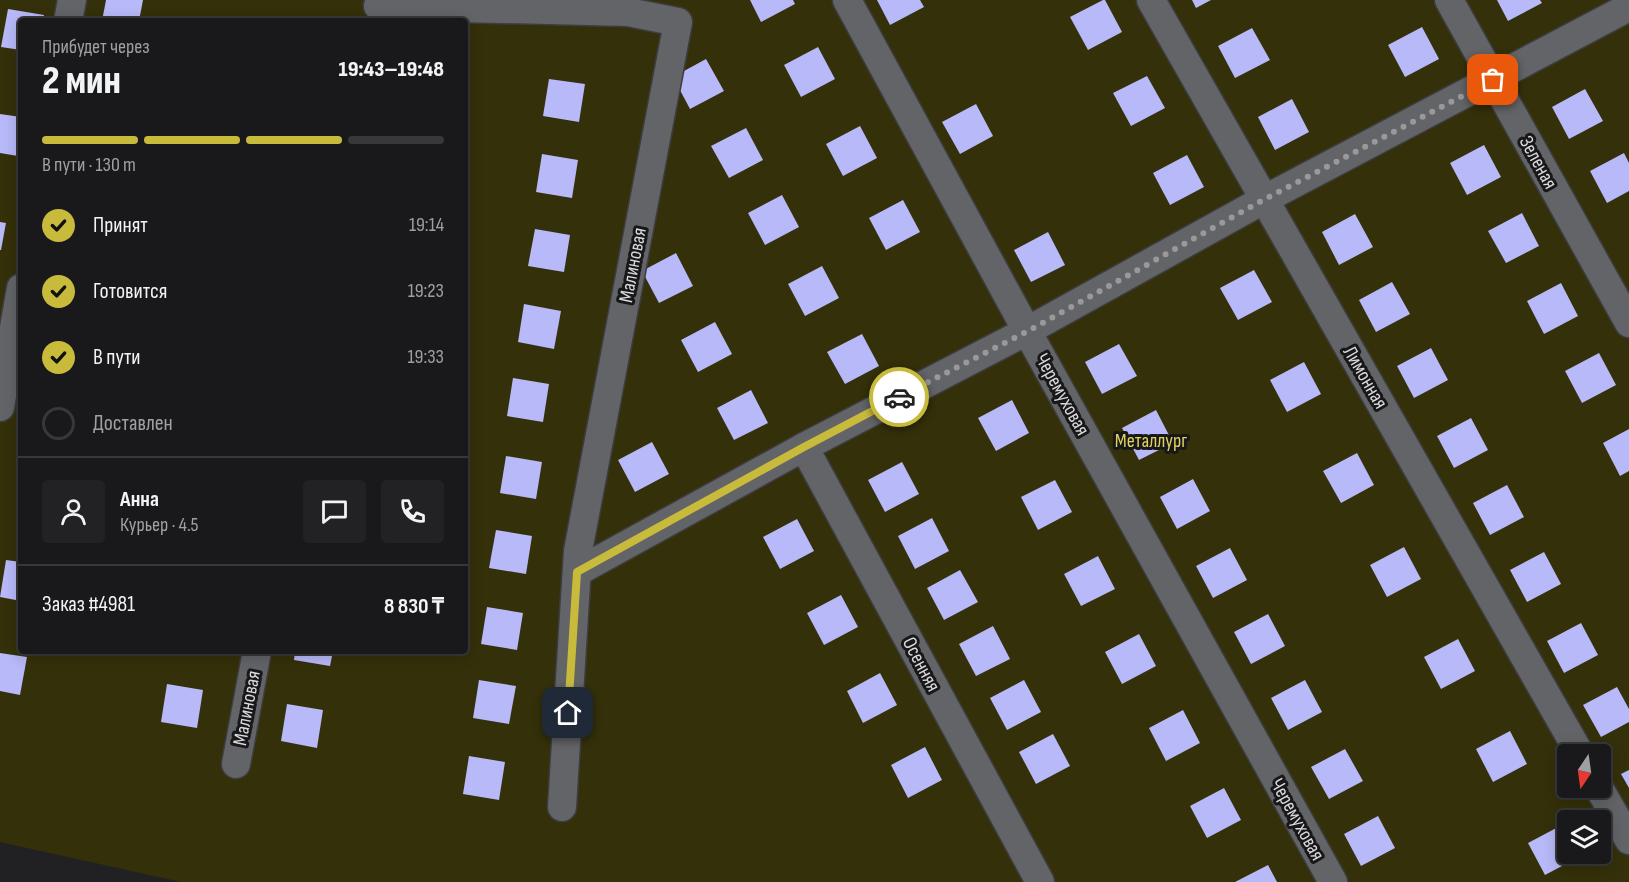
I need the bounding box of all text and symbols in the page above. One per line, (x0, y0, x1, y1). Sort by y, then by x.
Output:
text: Прибудет через (42, 35, 150, 59)
pin (1467, 54, 1518, 105)
text: 19:43–19:48 (339, 56, 444, 83)
text: 2 мин (42, 58, 121, 105)
icon: bag (1476, 63, 1509, 96)
street label: Зеленая (1514, 132, 1562, 193)
text: В пути · 130 m (42, 153, 136, 177)
icon: check (42, 209, 75, 242)
text: Принят (93, 212, 148, 239)
text: 19:14 (409, 213, 444, 237)
street label: Малиновая (614, 226, 652, 305)
icon: check (42, 275, 75, 308)
text: Готовится (93, 278, 167, 305)
text: 19:23 (408, 279, 444, 303)
icon: check (42, 341, 75, 374)
street label: Лимонная (1338, 342, 1393, 413)
text: В пути (93, 344, 141, 371)
text: 19:33 (408, 345, 444, 369)
street label: Черемуховая (1030, 349, 1094, 440)
courier (869, 367, 929, 427)
icon: car (883, 381, 916, 414)
text: Доставлен (93, 410, 173, 437)
park label: Металлург (1115, 429, 1187, 453)
button: person (42, 480, 105, 543)
button: chat (303, 480, 366, 543)
button: phone (381, 480, 444, 543)
text: Анна (120, 486, 159, 513)
text: Курьер · 4.5 (120, 513, 199, 537)
text: Заказ #4981 (42, 591, 135, 618)
text: 8 830 ₸ (384, 593, 444, 620)
street label: Осенняя (897, 633, 945, 696)
street label: Малиновая (228, 669, 266, 748)
pin (542, 687, 593, 738)
icon: home (551, 696, 584, 729)
north arrow (1557, 744, 1611, 798)
map controls (1557, 744, 1611, 864)
street label: Черемуховая (1265, 774, 1329, 865)
button: layers (1557, 810, 1611, 864)

